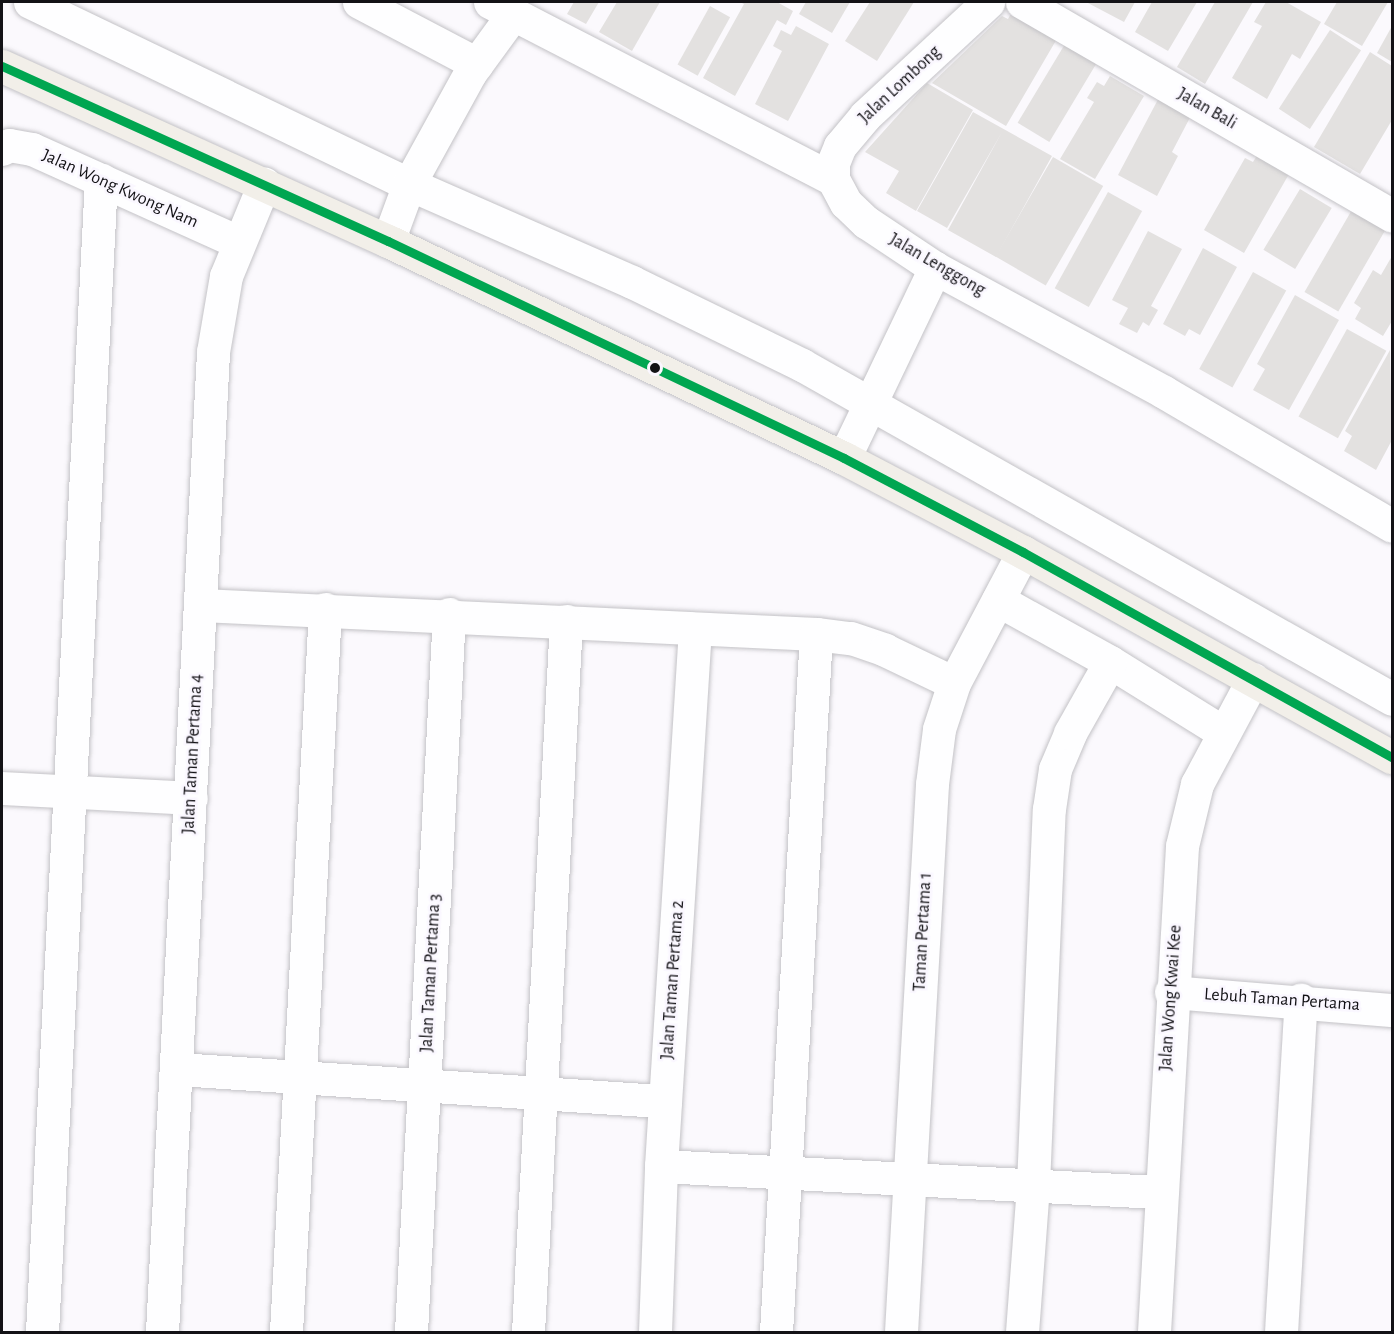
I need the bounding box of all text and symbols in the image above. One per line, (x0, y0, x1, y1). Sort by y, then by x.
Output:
street label: Jalan Lombong (854, 41, 946, 129)
street label: Jalan Bali (1173, 83, 1241, 135)
street label: Jalan Wong Kwong Nam (39, 145, 201, 233)
street label: Jalan Lenggong (885, 229, 989, 301)
unlabelled marker (649, 362, 661, 374)
street label: Jalan Taman Pertama 4 (178, 674, 208, 834)
street label: Taman Pertama 1 (909, 872, 937, 992)
street label: Jalan Taman Pertama 3 (416, 893, 446, 1053)
street label: Jalan Taman Pertama 2 (657, 900, 689, 1060)
street label: Jalan Wong Kwai Kee (1155, 924, 1187, 1072)
street label: Lebuh Taman Pertama (1203, 984, 1361, 1016)

